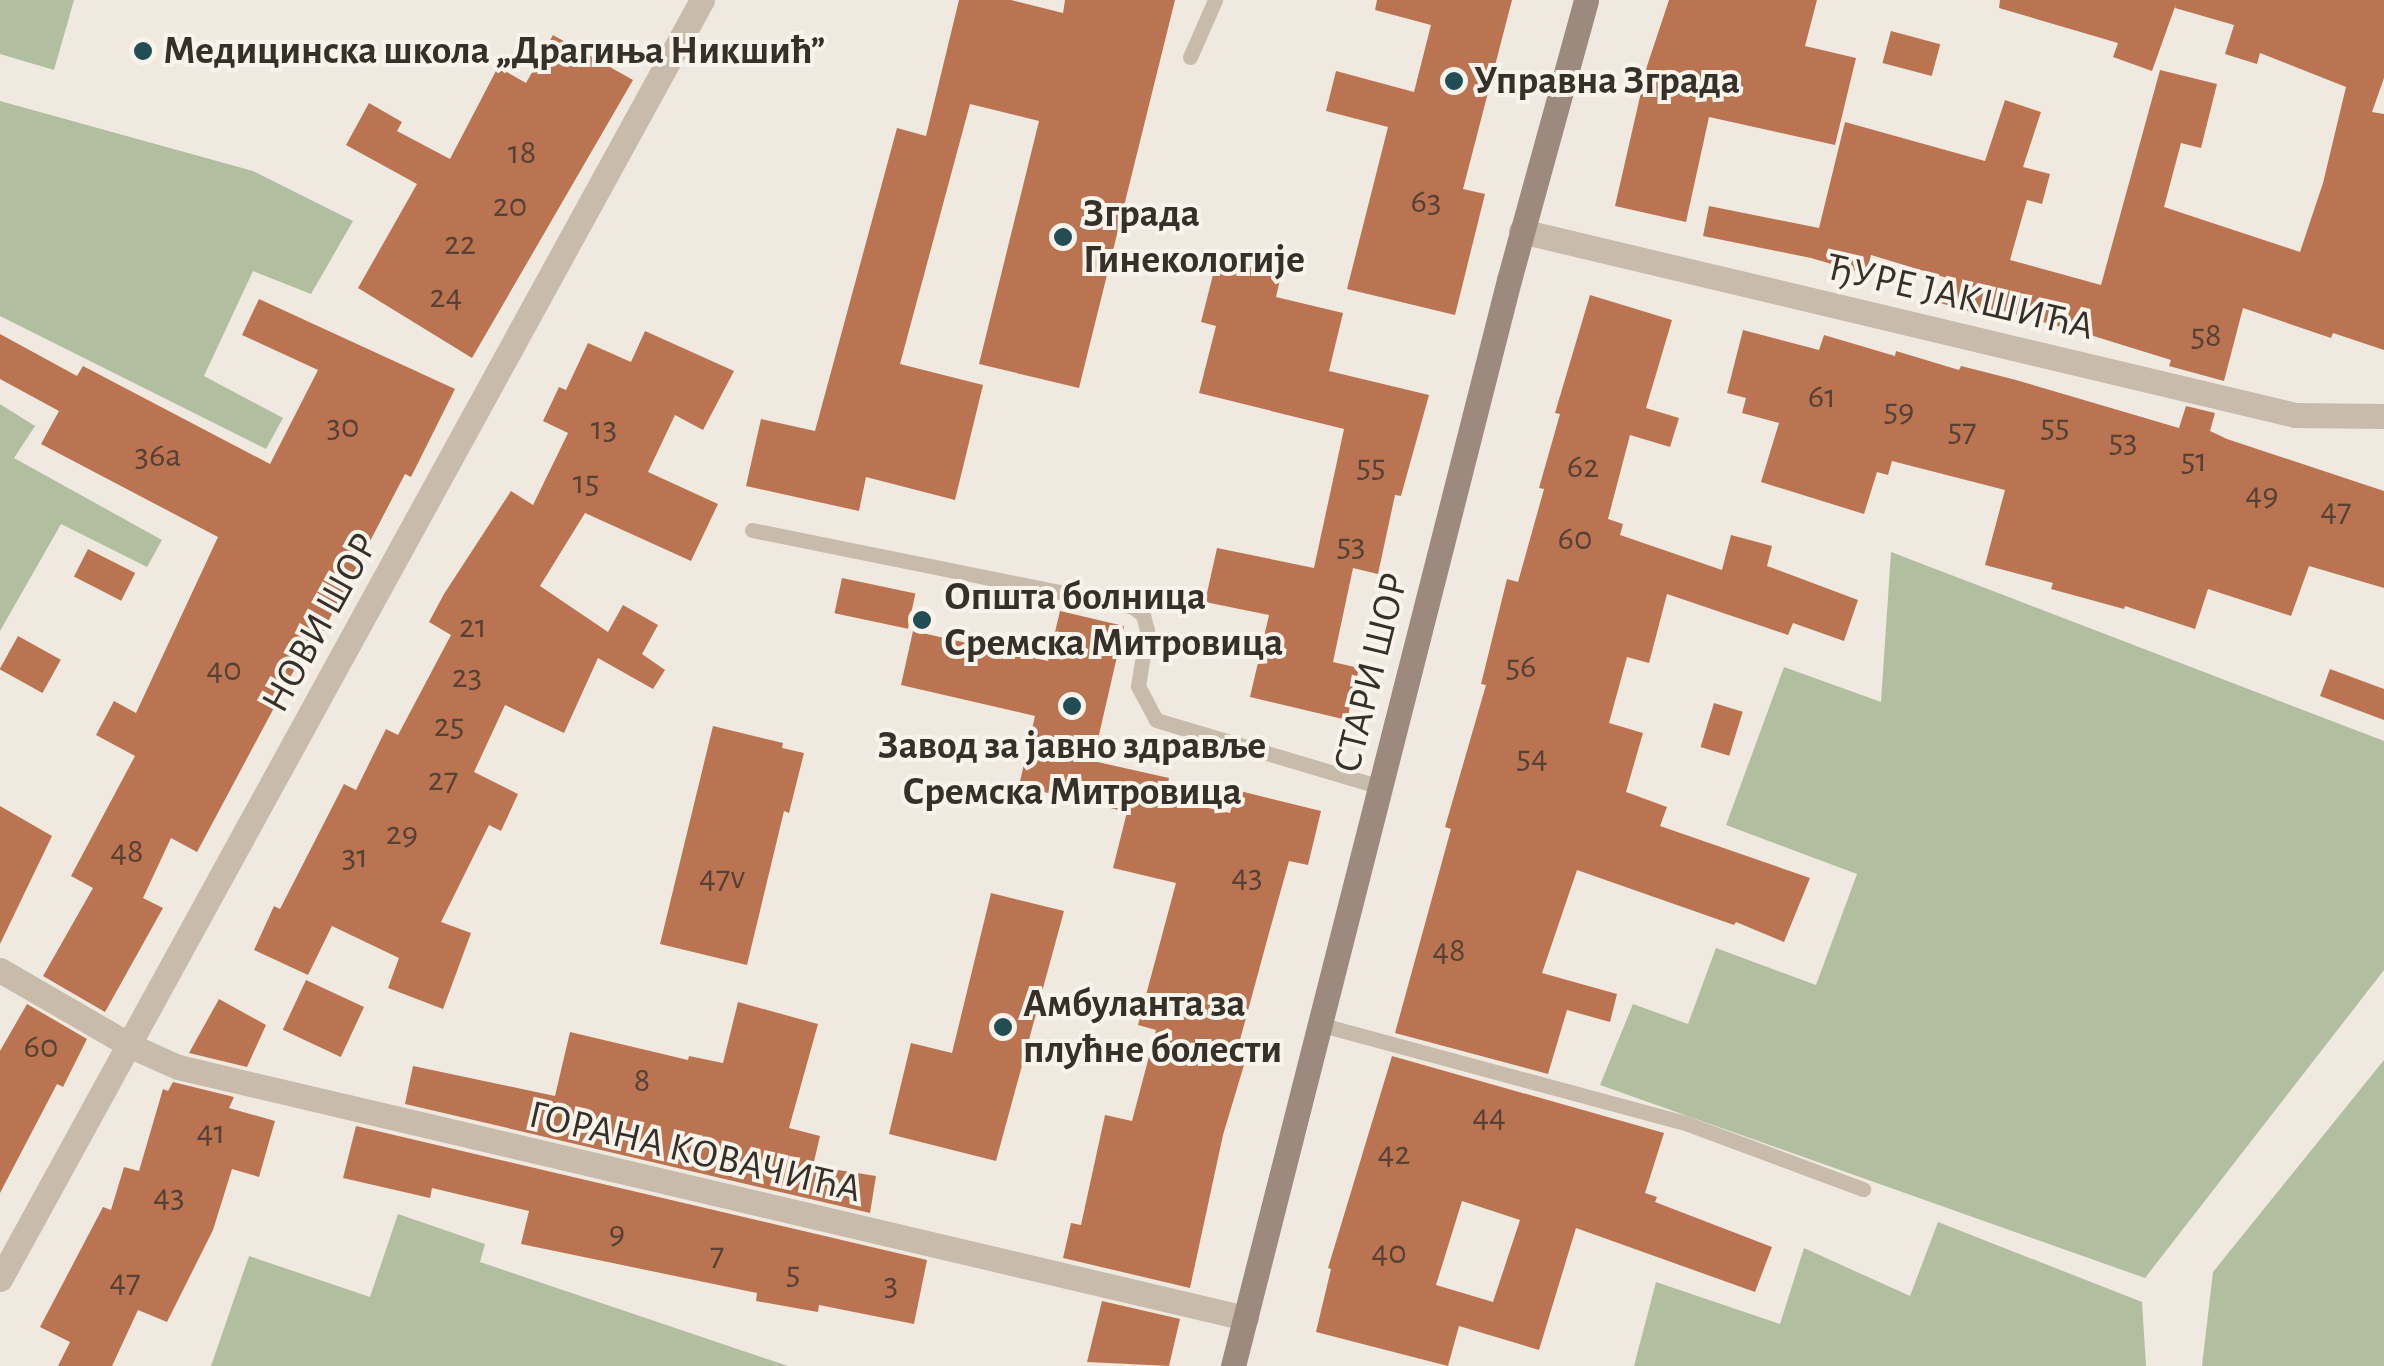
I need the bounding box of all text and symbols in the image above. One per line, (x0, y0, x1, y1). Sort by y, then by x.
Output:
place label: Медицинска школа „Драгиња Никшић” (163, 27, 825, 75)
marker: Медицинска школа „Драгиња Никшић” (132, 40, 154, 62)
place label: Управна Зграда (1474, 57, 1740, 105)
marker: Управна Зграда (1443, 70, 1465, 92)
house number: 18 (508, 132, 536, 174)
house number: 63 (1411, 181, 1441, 223)
house number: 20 (493, 185, 527, 227)
place label: Зграда Гинекологије (1083, 190, 1305, 284)
house number: 22 (444, 223, 476, 265)
marker: Зграда Гинекологије (1052, 226, 1074, 248)
street label: ЂУРЕ ЈАКШИЋА (1822, 243, 2098, 351)
house number: 24 (430, 276, 462, 318)
house number: 58 (2190, 315, 2222, 357)
house number: 61 (1808, 376, 1836, 418)
house number: 59 (1883, 390, 1915, 432)
house number: 30 (327, 406, 359, 448)
house number: 55 (2040, 406, 2070, 448)
house number: 13 (591, 408, 617, 450)
house number: 57 (1947, 410, 1977, 452)
house number: 53 (2108, 421, 2138, 463)
house number: 36a (134, 435, 182, 477)
house number: 51 (2181, 440, 2207, 482)
house number: 55 (1356, 446, 1386, 488)
house number: 62 (1567, 446, 1599, 488)
house number: 15 (573, 462, 599, 504)
house number: 49 (2245, 474, 2279, 516)
house number: 47 (2320, 490, 2352, 532)
house number: 60 (1558, 518, 1592, 560)
street label: НОВИ ШОР (251, 525, 389, 721)
house number: 53 (1336, 525, 1366, 567)
street label: СТАРИ ШОР (1323, 568, 1419, 778)
place label: Општа болница Сремска Митровица (944, 573, 1283, 667)
house number: 21 (459, 606, 487, 648)
marker: Општа болница Сремска Митровица (909, 607, 935, 633)
house number: 56 (1505, 646, 1537, 688)
house number: 40 (206, 649, 242, 691)
house number: 23 (452, 656, 482, 698)
marker: Завод за јавно здравље Сремска Митровица (1061, 695, 1083, 717)
house number: 25 (434, 705, 464, 747)
place label: Завод за јавно здравље Сремска Митровица (878, 722, 1266, 816)
house number: 54 (1516, 737, 1548, 779)
house number: 27 (428, 759, 458, 801)
house number: 29 (386, 813, 418, 855)
house number: 48 (110, 831, 144, 873)
house number: 31 (342, 836, 368, 878)
house number: 43 (1231, 856, 1263, 898)
house number: 47v (699, 857, 745, 899)
house number: 48 (1432, 930, 1466, 972)
place label: Амбуланта за плућне болести (1023, 980, 1282, 1074)
marker: Амбуланта за плућне болести (992, 1016, 1014, 1038)
house number: 60 (24, 1026, 58, 1068)
house number: 8 (634, 1060, 650, 1102)
street label: ГОРАНА КОВАЧИЋА (524, 1090, 866, 1214)
house number: 44 (1472, 1096, 1506, 1138)
house number: 41 (197, 1112, 225, 1154)
house number: 42 (1378, 1133, 1410, 1175)
house number: 43 (153, 1176, 185, 1218)
house number: 9 (609, 1212, 625, 1254)
house number: 40 (1371, 1232, 1407, 1274)
house number: 7 (710, 1234, 724, 1276)
house number: 5 (786, 1253, 800, 1295)
house number: 47 (109, 1261, 141, 1303)
house number: 3 (884, 1264, 898, 1306)

